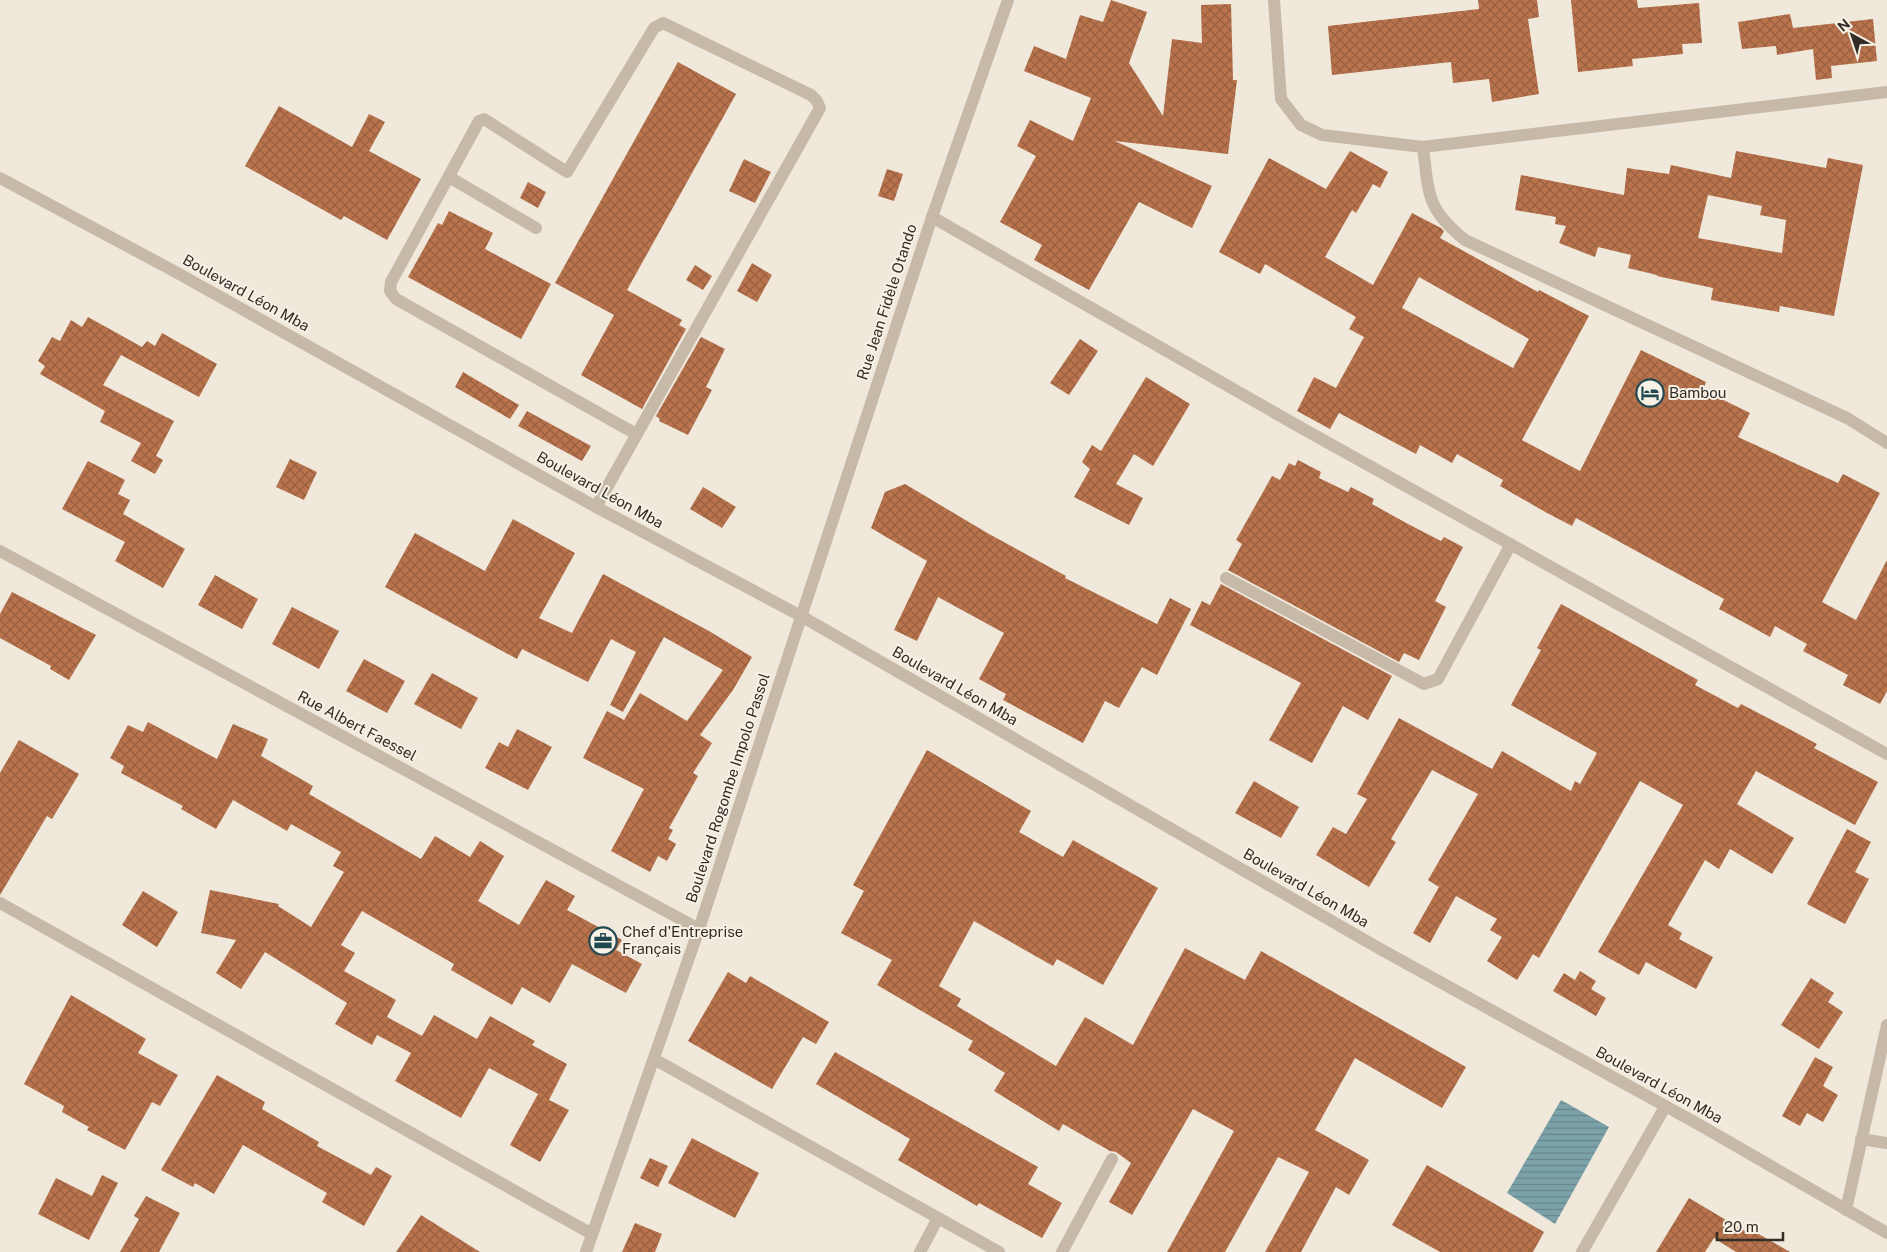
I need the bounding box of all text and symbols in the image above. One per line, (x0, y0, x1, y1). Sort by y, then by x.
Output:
north arrow (1827, 10, 1877, 60)
text: N (1834, 15, 1853, 35)
street label: Rue Jean Fidèle Otando (853, 222, 920, 382)
street label: Boulevard Léon Mba (180, 251, 312, 334)
hotel icon: Bambou (1635, 378, 1665, 408)
place label: Bambou (1669, 384, 1726, 401)
street label: Boulevard Léon Mba (534, 448, 666, 531)
street label: Boulevard Léon Mba (890, 643, 1021, 728)
street label: Boulevard Rogombe Impolo Passol (682, 671, 773, 905)
street label: Rue Albert Faessel (295, 687, 420, 764)
street label: Boulevard Léon Mba (1241, 845, 1372, 930)
place label: Chef d'Entreprise Français (622, 923, 743, 957)
office icon: Chef d'Entreprise Français (588, 926, 618, 956)
street label: Boulevard Léon Mba (1593, 1043, 1725, 1126)
scale bar (1717, 1210, 1783, 1242)
text: 20 m (1724, 1218, 1759, 1235)

